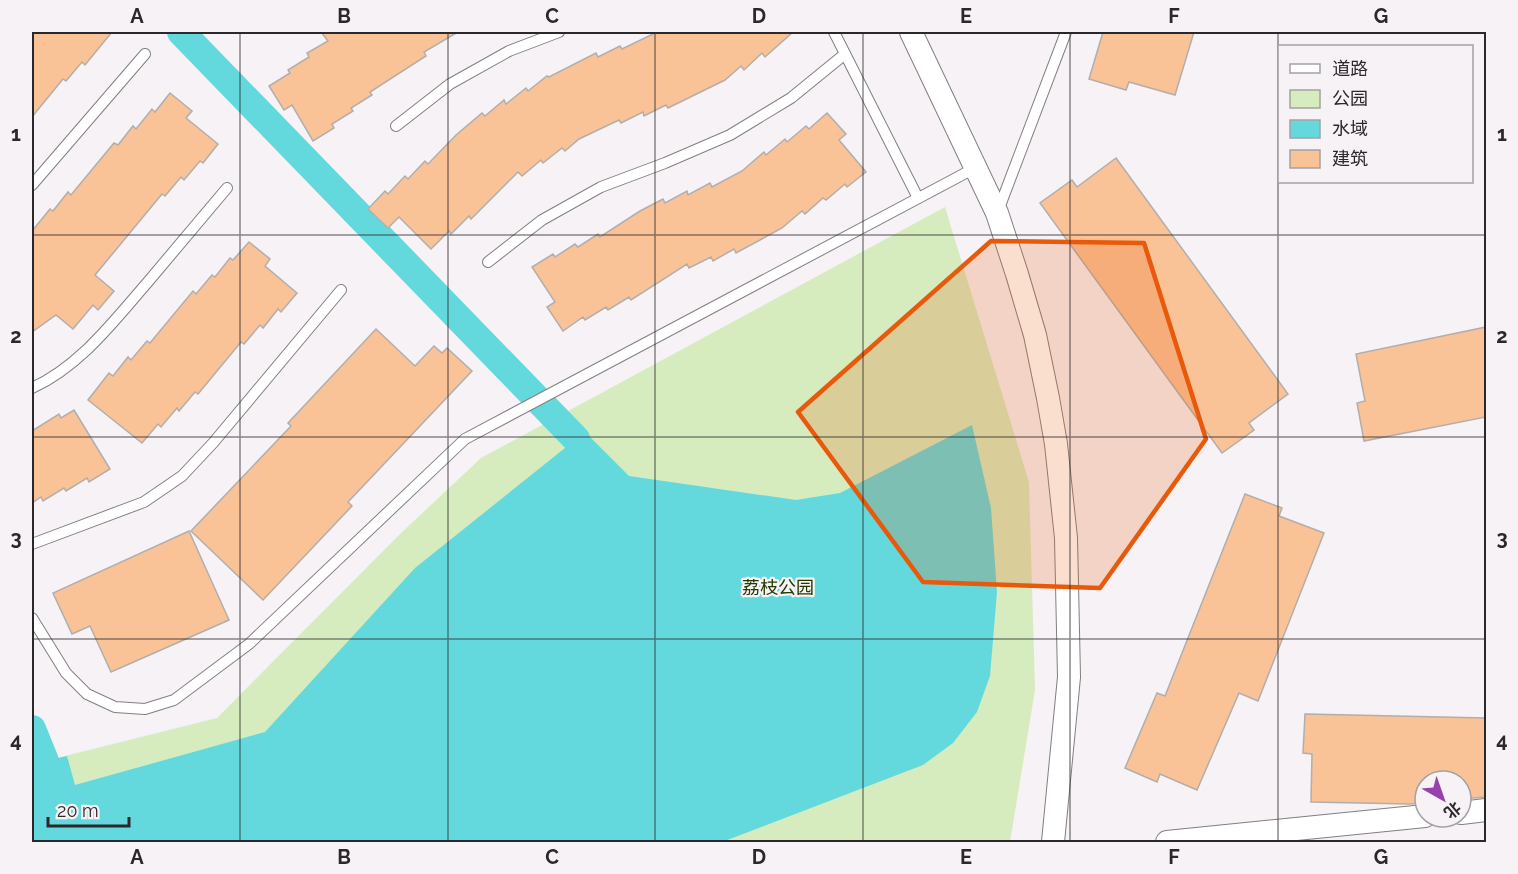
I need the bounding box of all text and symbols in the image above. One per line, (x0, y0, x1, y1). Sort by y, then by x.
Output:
text: A (130, 4, 144, 28)
text: B (337, 4, 351, 28)
text: C (545, 4, 559, 28)
text: D (752, 4, 766, 28)
text: E (960, 4, 972, 28)
text: F (1168, 4, 1180, 28)
text: G (1374, 4, 1388, 28)
legend (1278, 45, 1473, 183)
text: 道路 (1332, 58, 1368, 79)
text: 公园 (1332, 88, 1368, 109)
text: 水域 (1332, 118, 1368, 139)
text: 1 (11, 122, 21, 146)
text: 1 (1497, 122, 1507, 146)
text: 建筑 (1332, 148, 1368, 169)
text: 2 (10, 324, 22, 348)
text: 2 (1496, 324, 1508, 348)
text: 3 (10, 526, 22, 550)
text: 3 (1496, 526, 1508, 550)
park label: 荔枝公园 (742, 577, 814, 598)
text: 4 (10, 728, 22, 752)
text: 4 (1496, 728, 1508, 752)
north arrow (1413, 769, 1473, 829)
scale bar (48, 790, 129, 828)
text: 北 (1440, 798, 1465, 823)
text: 20 m (57, 800, 99, 821)
text: A (130, 845, 144, 869)
text: B (337, 845, 351, 869)
text: C (545, 845, 559, 869)
text: D (752, 845, 766, 869)
text: E (960, 845, 972, 869)
text: F (1168, 845, 1180, 869)
text: G (1374, 845, 1388, 869)

